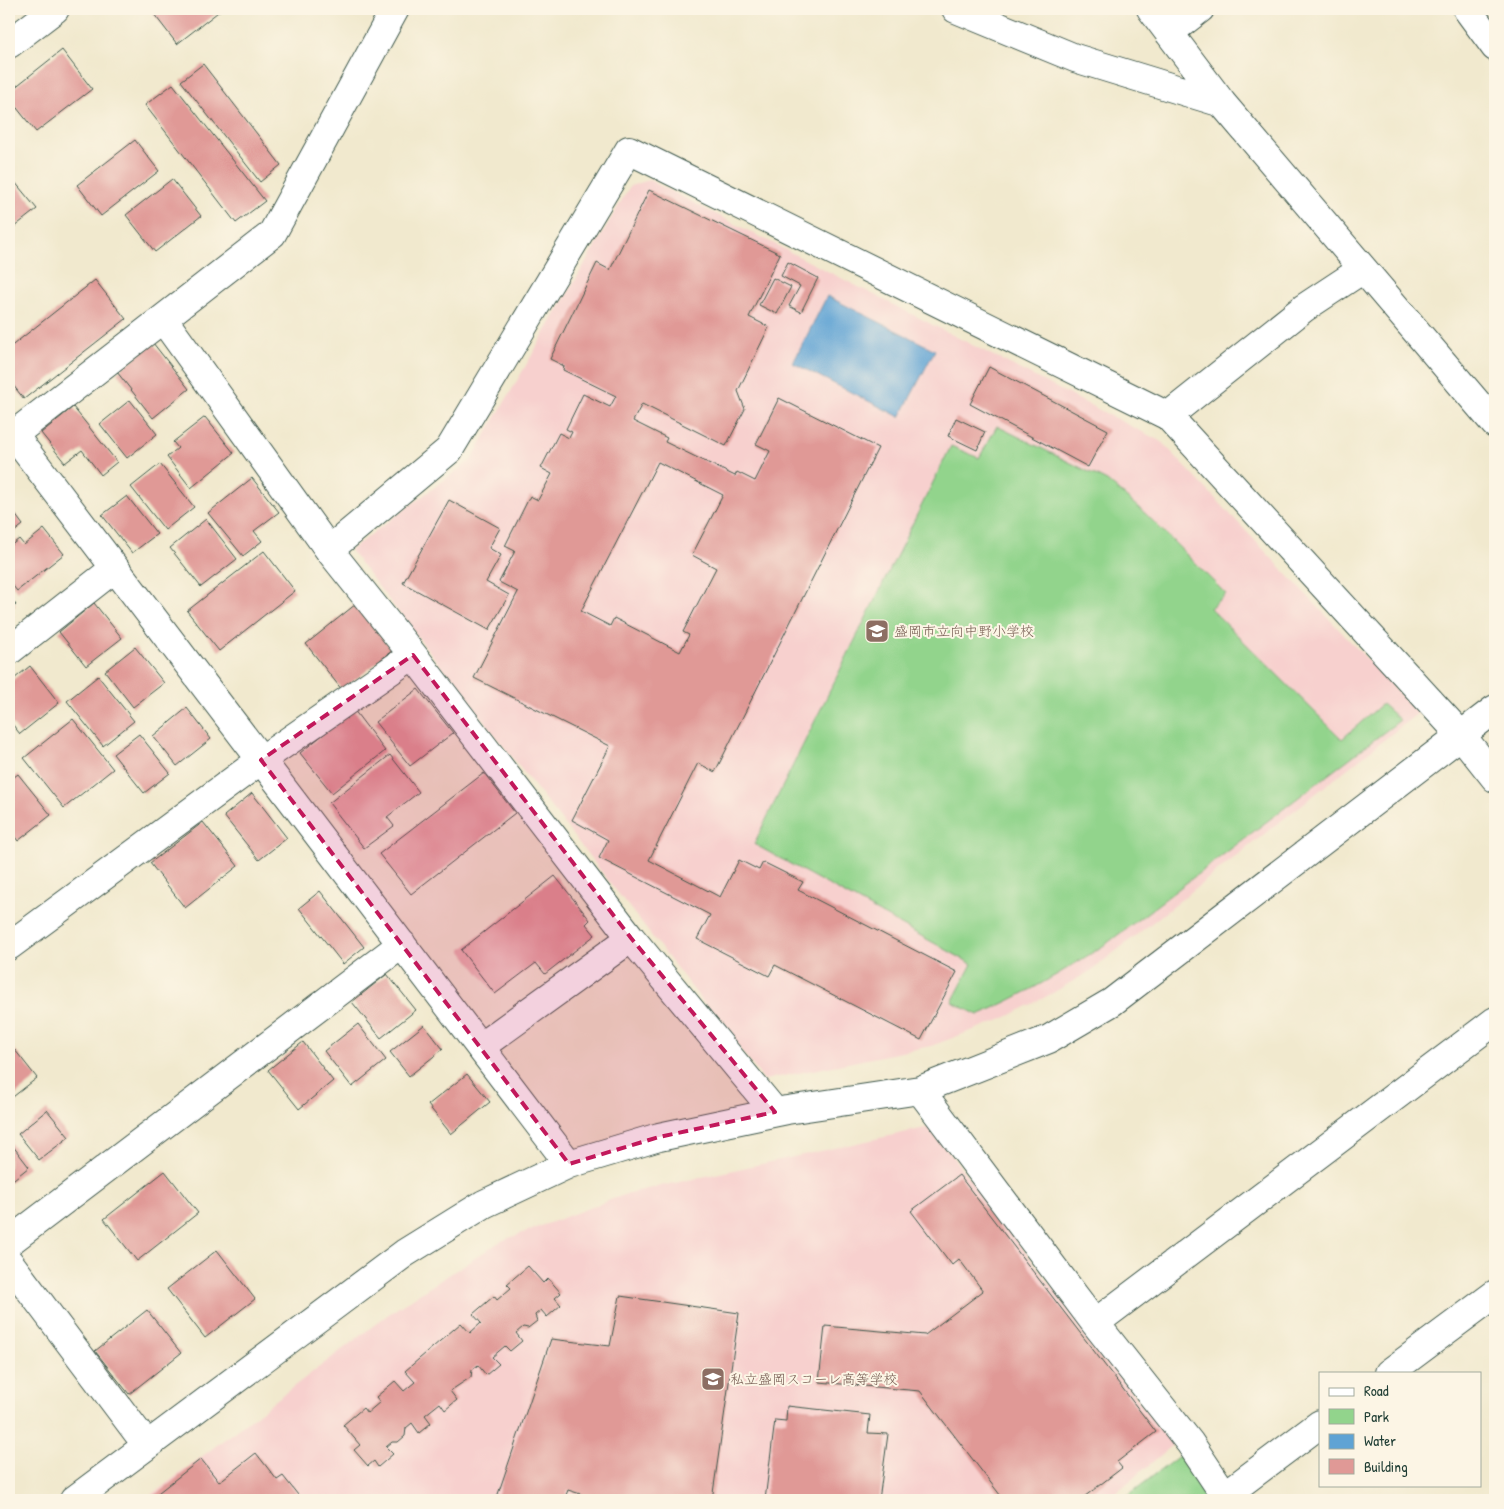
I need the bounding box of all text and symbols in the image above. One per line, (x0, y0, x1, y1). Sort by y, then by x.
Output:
school or university icon: 盛岡市立向中野小学校 (864, 618, 890, 644)
place label: 盛岡市立向中野小学校 (894, 621, 1034, 640)
school or university icon: 私立盛岡スコーレ高等学校 (700, 1366, 726, 1392)
place label: 私立盛岡スコーレ高等学校 (730, 1369, 897, 1388)
legend (1319, 1372, 1482, 1486)
text: Road (1364, 1380, 1389, 1401)
text: Park (1364, 1406, 1389, 1427)
text: Water (1364, 1430, 1396, 1451)
text: Building (1364, 1456, 1408, 1477)

